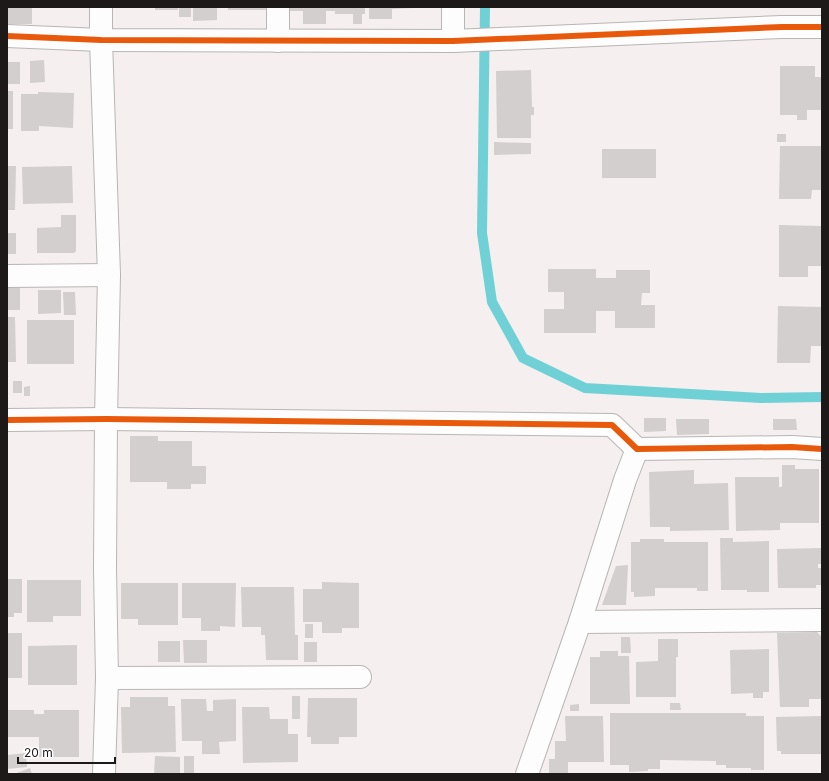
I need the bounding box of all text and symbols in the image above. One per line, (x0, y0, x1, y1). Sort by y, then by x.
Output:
scale bar (18, 739, 115, 765)
text: 20 m (24, 745, 53, 760)

